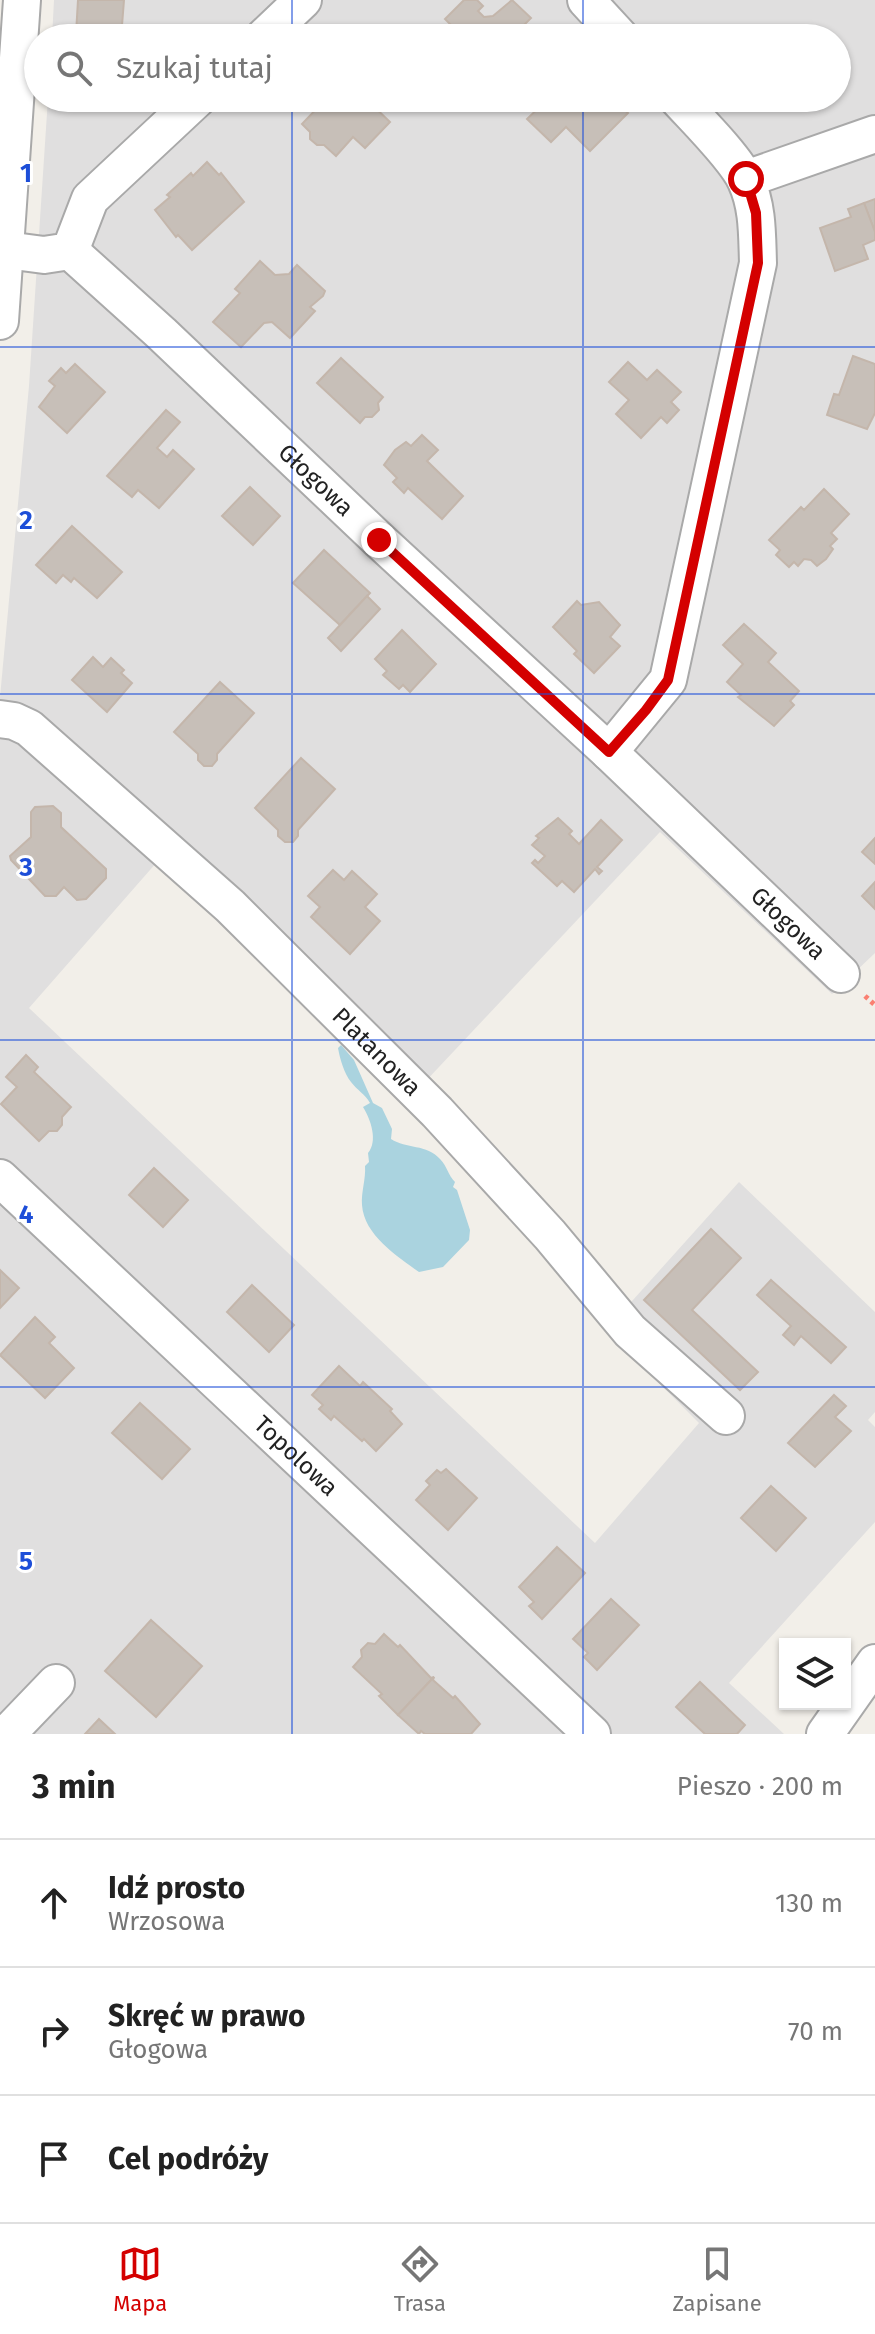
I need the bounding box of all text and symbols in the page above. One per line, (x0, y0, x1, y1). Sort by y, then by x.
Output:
search box (24, 24, 851, 112)
icon: search (52, 46, 96, 90)
text: Szukaj tutaj (116, 50, 273, 86)
text: 1 (20, 158, 32, 189)
route start (728, 161, 764, 197)
street label: Głogowa (273, 438, 359, 522)
text: 2 (19, 505, 33, 536)
route end (361, 522, 397, 558)
text: 3 (18, 852, 33, 883)
street label: Głogowa (745, 881, 831, 966)
street label: Platanowa (327, 1002, 427, 1102)
text: 4 (19, 1199, 34, 1230)
street label: Topolowa (248, 1410, 344, 1502)
text: 5 (19, 1546, 33, 1577)
map controls (779, 1638, 851, 1710)
button: layers (779, 1638, 851, 1710)
text: 3 min (32, 1766, 116, 1807)
text: Pieszo · 200 m (677, 1771, 843, 1802)
text: Idź prosto (108, 1870, 245, 1906)
icon: ahead (32, 1881, 76, 1925)
text: 130 m (775, 1888, 843, 1919)
text: Wrzosowa (108, 1906, 225, 1937)
text: Skręć w prawo (108, 1998, 306, 2034)
icon: right (32, 2009, 76, 2053)
text: 70 m (788, 2016, 843, 2047)
text: Głogowa (108, 2034, 208, 2065)
icon: arrive (32, 2137, 76, 2181)
text: Cel podróży (108, 2141, 268, 2177)
tab: Mapa (113, 2242, 167, 2317)
tab: Trasa (394, 2242, 446, 2317)
tab: Zapisane (672, 2242, 762, 2317)

